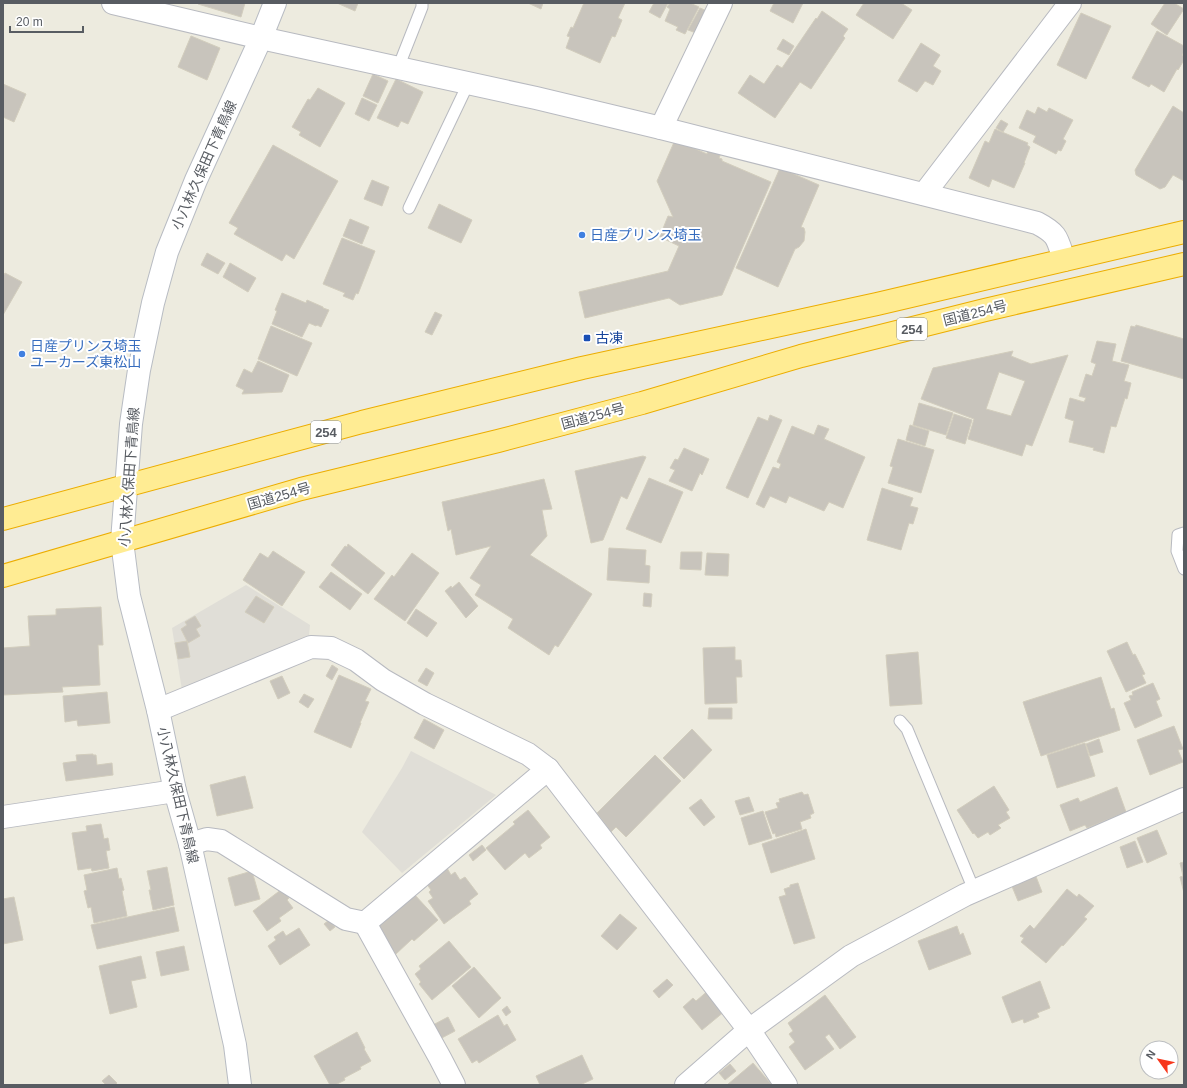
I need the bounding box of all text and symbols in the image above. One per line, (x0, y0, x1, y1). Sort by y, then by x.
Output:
scale bar (10, 8, 83, 34)
text: 20 m (16, 15, 43, 29)
street label: 小八林久保田下青鳥線 (168, 98, 240, 232)
place label: 日産プリンス埼玉 (590, 227, 702, 243)
marker: 日産プリンス埼玉 (577, 230, 587, 240)
street label: 国道254号 (941, 297, 1009, 329)
road number: 254 (897, 318, 927, 340)
place label: 古凍 (595, 330, 623, 346)
marker: 古凍 (582, 333, 592, 343)
place label: 日産プリンス埼玉 ユーカーズ東松山 (30, 338, 142, 370)
marker: 日産プリンス埼玉 ユーカーズ東松山 (17, 349, 27, 359)
street label: 国道254号 (559, 400, 627, 432)
street label: 小八林久保田下青鳥線 (116, 407, 142, 547)
road number: 254 (311, 421, 341, 443)
street label: 国道254号 (245, 479, 313, 513)
street label: 小八林久保田下青鳥線 (154, 725, 202, 865)
north arrow (1139, 1040, 1179, 1080)
text: N (1143, 1048, 1158, 1061)

